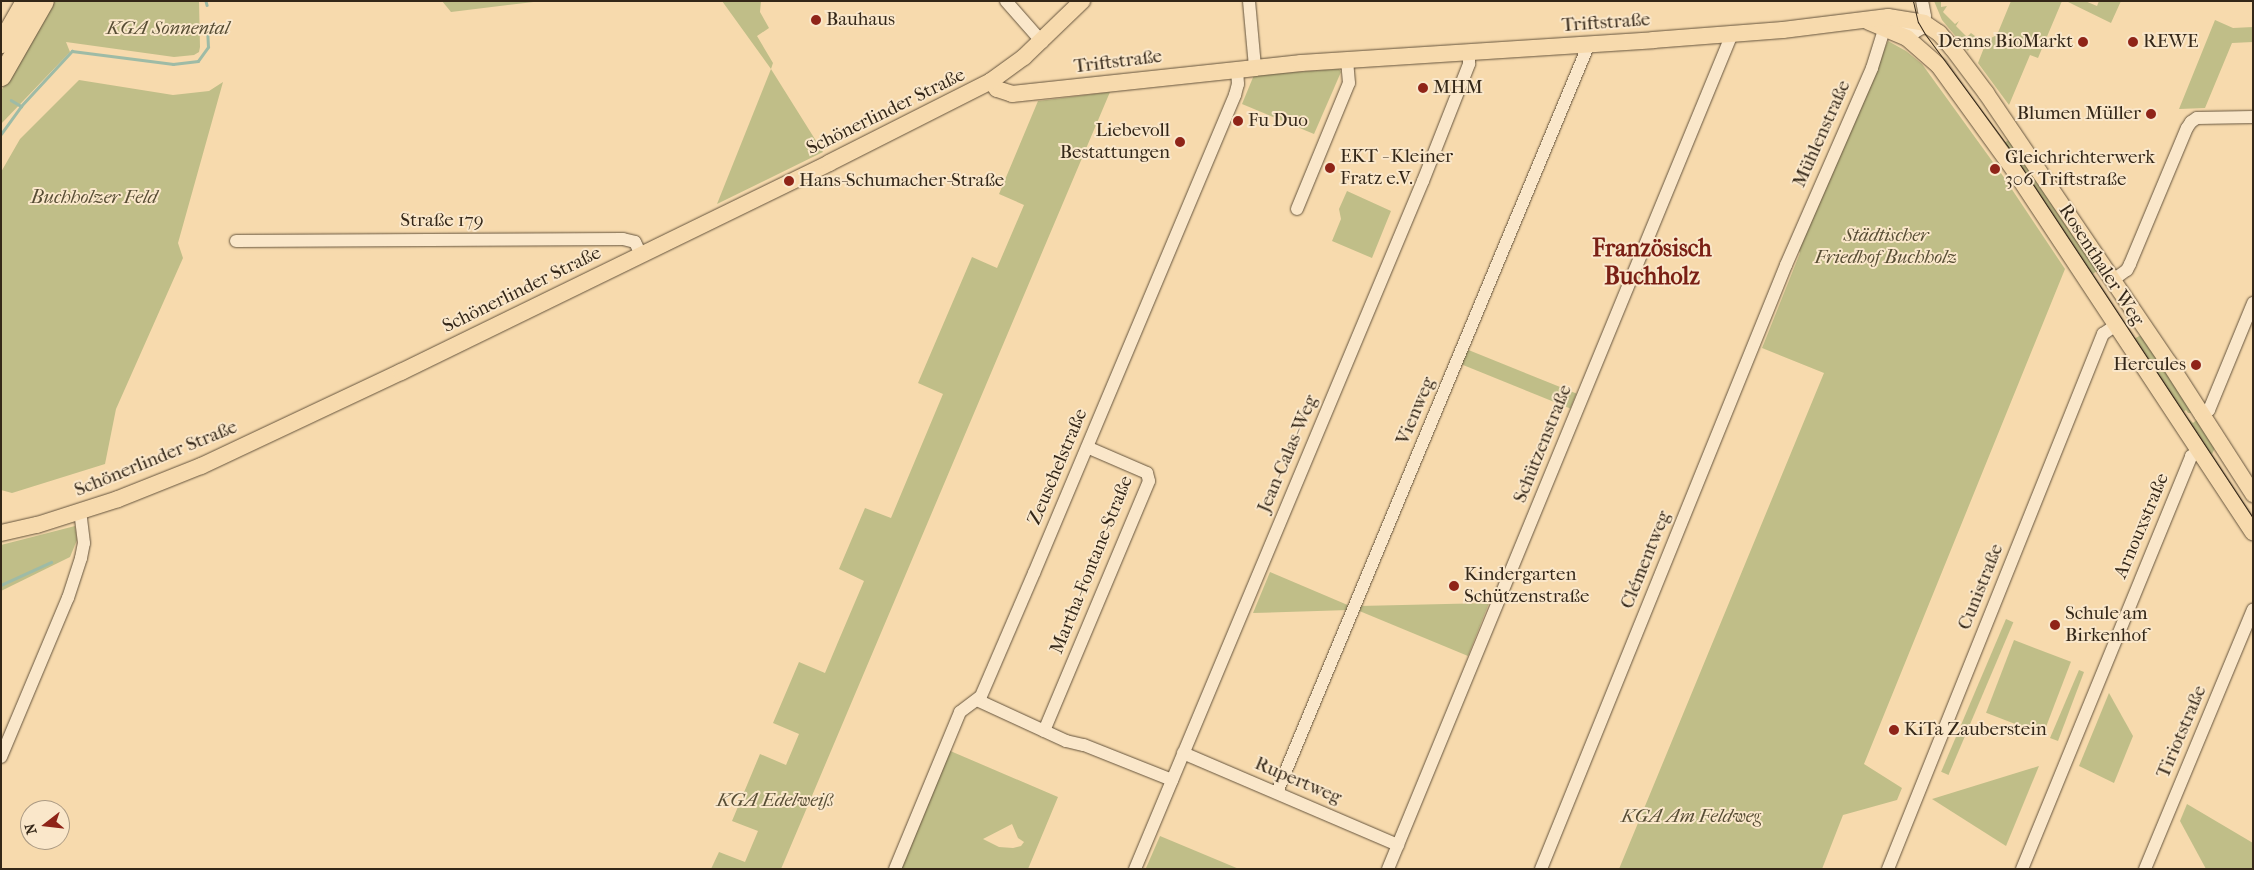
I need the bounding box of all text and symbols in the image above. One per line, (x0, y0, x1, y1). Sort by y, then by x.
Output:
place label: Bauhaus (826, 9, 895, 31)
street label: Triftstraße (1561, 9, 1651, 37)
marker: Bauhaus (810, 14, 822, 26)
park label: KGA Sonnental (107, 18, 229, 40)
place label: Denns BioMarkt (1938, 31, 2073, 53)
place label: REWE (2143, 31, 2199, 53)
marker: Denns BioMarkt (2077, 36, 2089, 48)
marker: REWE (2127, 36, 2139, 48)
street label: Triftstraße (1073, 45, 1163, 79)
street label: Schönerlinder Straße (803, 64, 969, 160)
place label: MHM (1433, 77, 1483, 99)
street label: Mühlenstraße (1788, 77, 1856, 191)
marker: MHM (1417, 82, 1429, 94)
place label: Blumen Müller (2017, 103, 2141, 125)
marker: Blumen Müller (2145, 108, 2157, 120)
place label: Fu Duo (1248, 110, 1308, 132)
marker: Fu Duo (1232, 115, 1244, 127)
place label: Liebevoll Bestattungen (1060, 120, 1170, 164)
marker: Liebevoll Bestattungen (1174, 136, 1186, 148)
place label: EKT - Kleiner Fratz e.V. (1340, 146, 1453, 190)
place label: Gleichrichterwerk 306 Triftstraße (2005, 147, 2155, 191)
marker: EKT - Kleiner Fratz e.V. (1324, 162, 1336, 174)
marker: Gleichrichterwerk 306 Triftstraße (1989, 163, 2001, 175)
place label: Hans-Schumacher-Straße (799, 170, 1004, 192)
marker: Hans-Schumacher-Straße (783, 175, 795, 187)
park label: Buchholzer Feld (31, 187, 157, 209)
street label: Rosenthaler Weg (2053, 200, 2149, 330)
street label: Straße 179 (400, 210, 484, 232)
park label: Städtischer Friedhof Buchholz (1815, 225, 1957, 269)
district label: Französisch Buchholz (1592, 235, 1712, 291)
street label: Schönerlinder Straße (439, 242, 605, 338)
place label: Hercules (2113, 354, 2186, 376)
marker: Hercules (2190, 359, 2202, 371)
street label: Vienweg (1392, 374, 1440, 448)
street label: Schützenstraße (1509, 382, 1577, 506)
street label: Jean-Calas-Weg (1253, 392, 1323, 516)
street label: Zeuschelstraße (1023, 406, 1093, 528)
street label: Schönerlinder Straße (71, 416, 241, 502)
street label: Arnouxstraße (2110, 470, 2174, 582)
street label: Martha-Fontane-Straße (1046, 473, 1138, 657)
street label: Clémentweg (1616, 508, 1676, 612)
street label: Cunistraße (1953, 541, 2009, 633)
place label: Kindergarten Schützenstraße (1464, 564, 1589, 608)
marker: Kindergarten Schützenstraße (1448, 580, 1460, 592)
place label: Schule am Birkenhof (2065, 603, 2147, 647)
marker: Schule am Birkenhof (2049, 619, 2061, 631)
street label: Tiriotstraße (2152, 682, 2212, 782)
place label: KiTa Zauberstein (1904, 719, 2047, 741)
marker: KiTa Zauberstein (1888, 724, 1900, 736)
street label: Rupertweg (1251, 752, 1345, 810)
park label: KGA Edelweiß (717, 790, 833, 812)
north arrow (20, 800, 70, 850)
park label: KGA Am Feldweg (1621, 806, 1761, 828)
text: N (21, 822, 41, 836)

